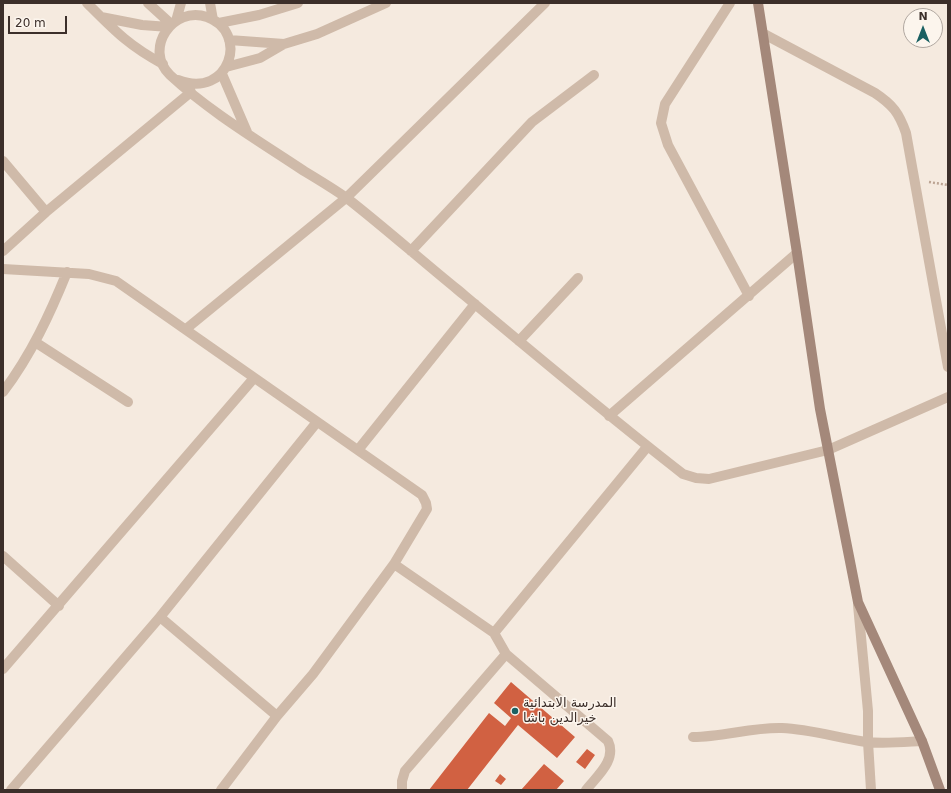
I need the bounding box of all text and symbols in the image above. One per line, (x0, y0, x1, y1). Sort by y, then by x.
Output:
scale bar (10, 8, 69, 34)
north arrow (903, 8, 943, 48)
text: N (918, 10, 928, 23)
text: 20 m (15, 16, 46, 30)
place label: المدرسة الابتدائية خيرالدين باشا (523, 696, 617, 727)
marker: المدرسة الابتدائية خيرالدين باشا (510, 706, 520, 716)

